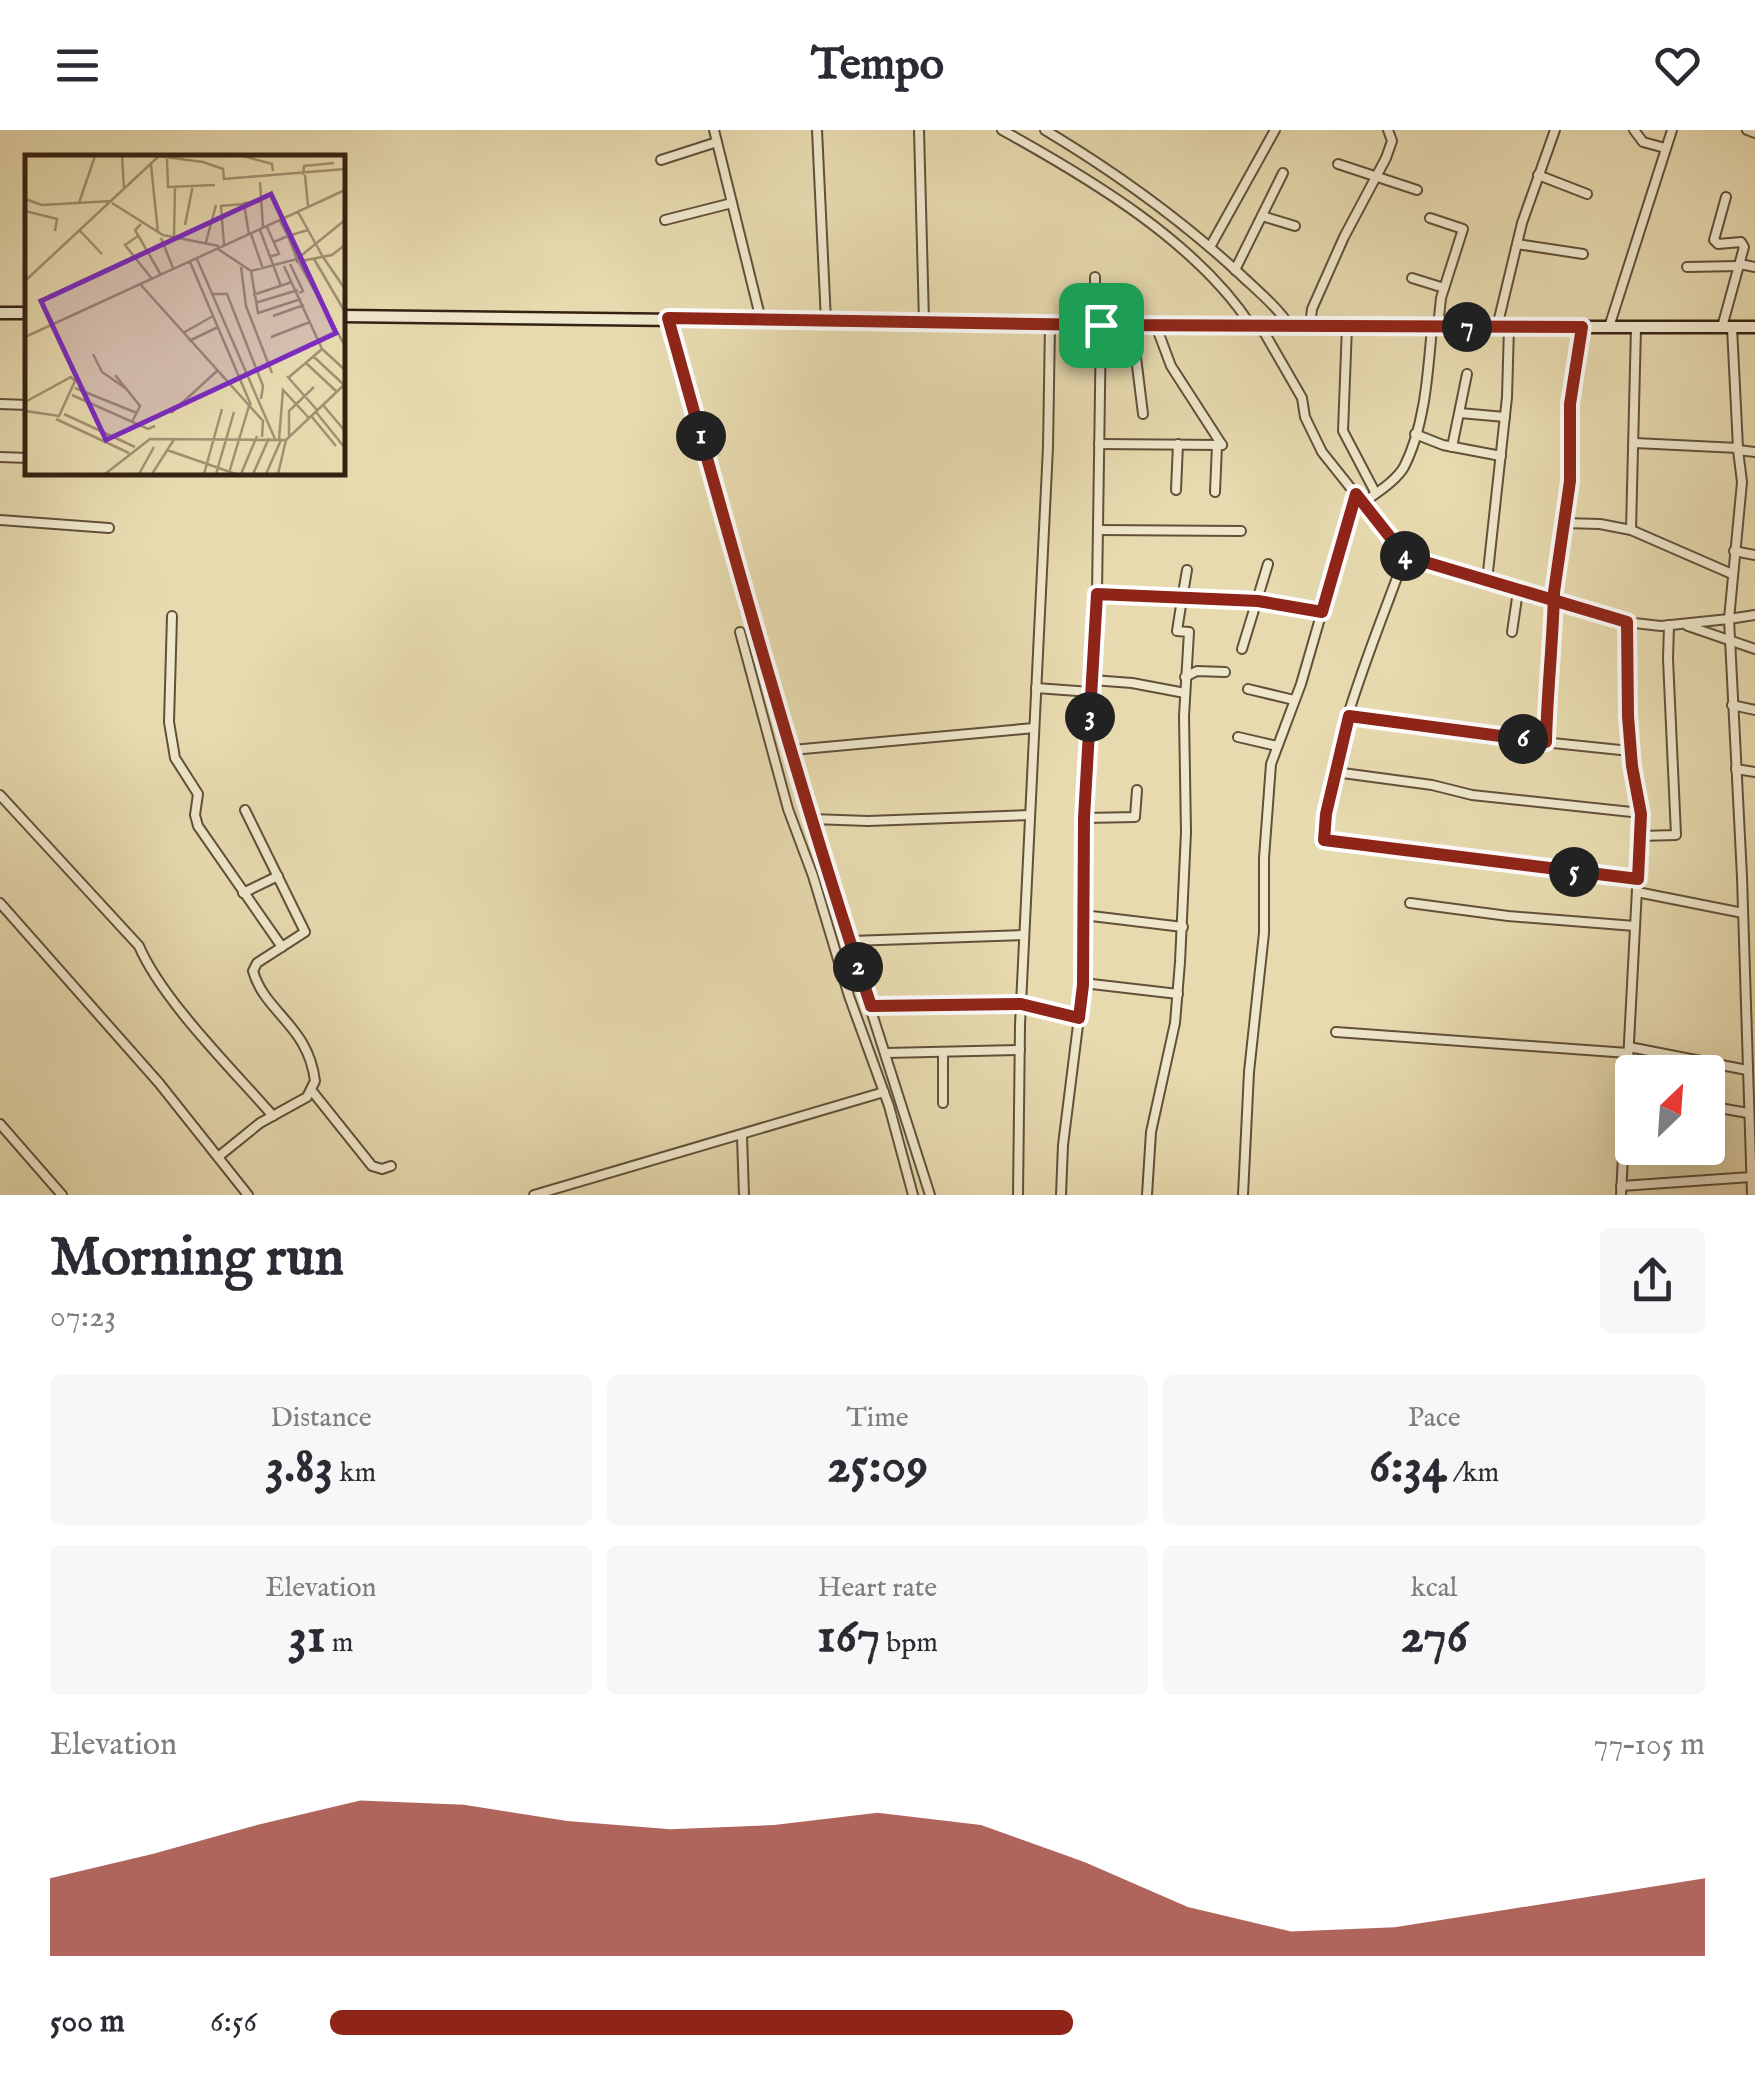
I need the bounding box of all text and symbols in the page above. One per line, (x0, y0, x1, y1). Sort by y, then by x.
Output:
text: Tempo (811, 37, 944, 94)
icon: menu (50, 38, 105, 93)
icon: heart (1650, 38, 1705, 93)
inset map (25, 155, 345, 475)
pin (1059, 283, 1144, 368)
icon: arrive (1074, 298, 1129, 353)
pin: 7 (1442, 302, 1492, 352)
text: 7 (1460, 309, 1474, 344)
pin: 1 (676, 411, 726, 461)
text: 1 (696, 418, 706, 453)
pin: 4 (1380, 531, 1430, 581)
text: 4 (1398, 538, 1412, 573)
pin: 3 (1065, 692, 1115, 742)
text: 3 (1085, 699, 1095, 734)
pin: 6 (1498, 714, 1548, 764)
text: 6 (1517, 721, 1529, 756)
pin: 5 (1549, 847, 1599, 897)
text: 5 (1569, 854, 1579, 889)
pin: 2 (833, 942, 883, 992)
text: 2 (851, 949, 865, 984)
north arrow (1615, 1055, 1725, 1165)
map controls (1615, 1055, 1725, 1165)
text: Morning run (50, 1224, 344, 1294)
button: share (1600, 1228, 1705, 1333)
text: 07:23 (50, 1297, 116, 1338)
text: Distance (270, 1401, 371, 1436)
text: Time (846, 1401, 909, 1436)
text: Pace (1408, 1401, 1461, 1436)
text: 3.83 (266, 1436, 333, 1499)
text: 25:09 (827, 1436, 928, 1499)
text: 6:34 (1369, 1436, 1447, 1499)
text: km (333, 1456, 376, 1491)
text: /km (1447, 1456, 1499, 1491)
text: Elevation (265, 1571, 376, 1606)
text: Heart rate (818, 1571, 937, 1606)
text: kcal (1411, 1571, 1458, 1606)
text: 31 (288, 1606, 326, 1669)
text: 167 (817, 1606, 880, 1669)
text: 276 (1400, 1606, 1468, 1669)
text: m (326, 1626, 353, 1661)
text: bpm (880, 1626, 938, 1661)
text: Elevation (50, 1725, 177, 1766)
text: 77–105 m (1594, 1725, 1705, 1766)
text: 500 m (50, 2002, 125, 2043)
text: 6:56 (210, 2002, 257, 2043)

